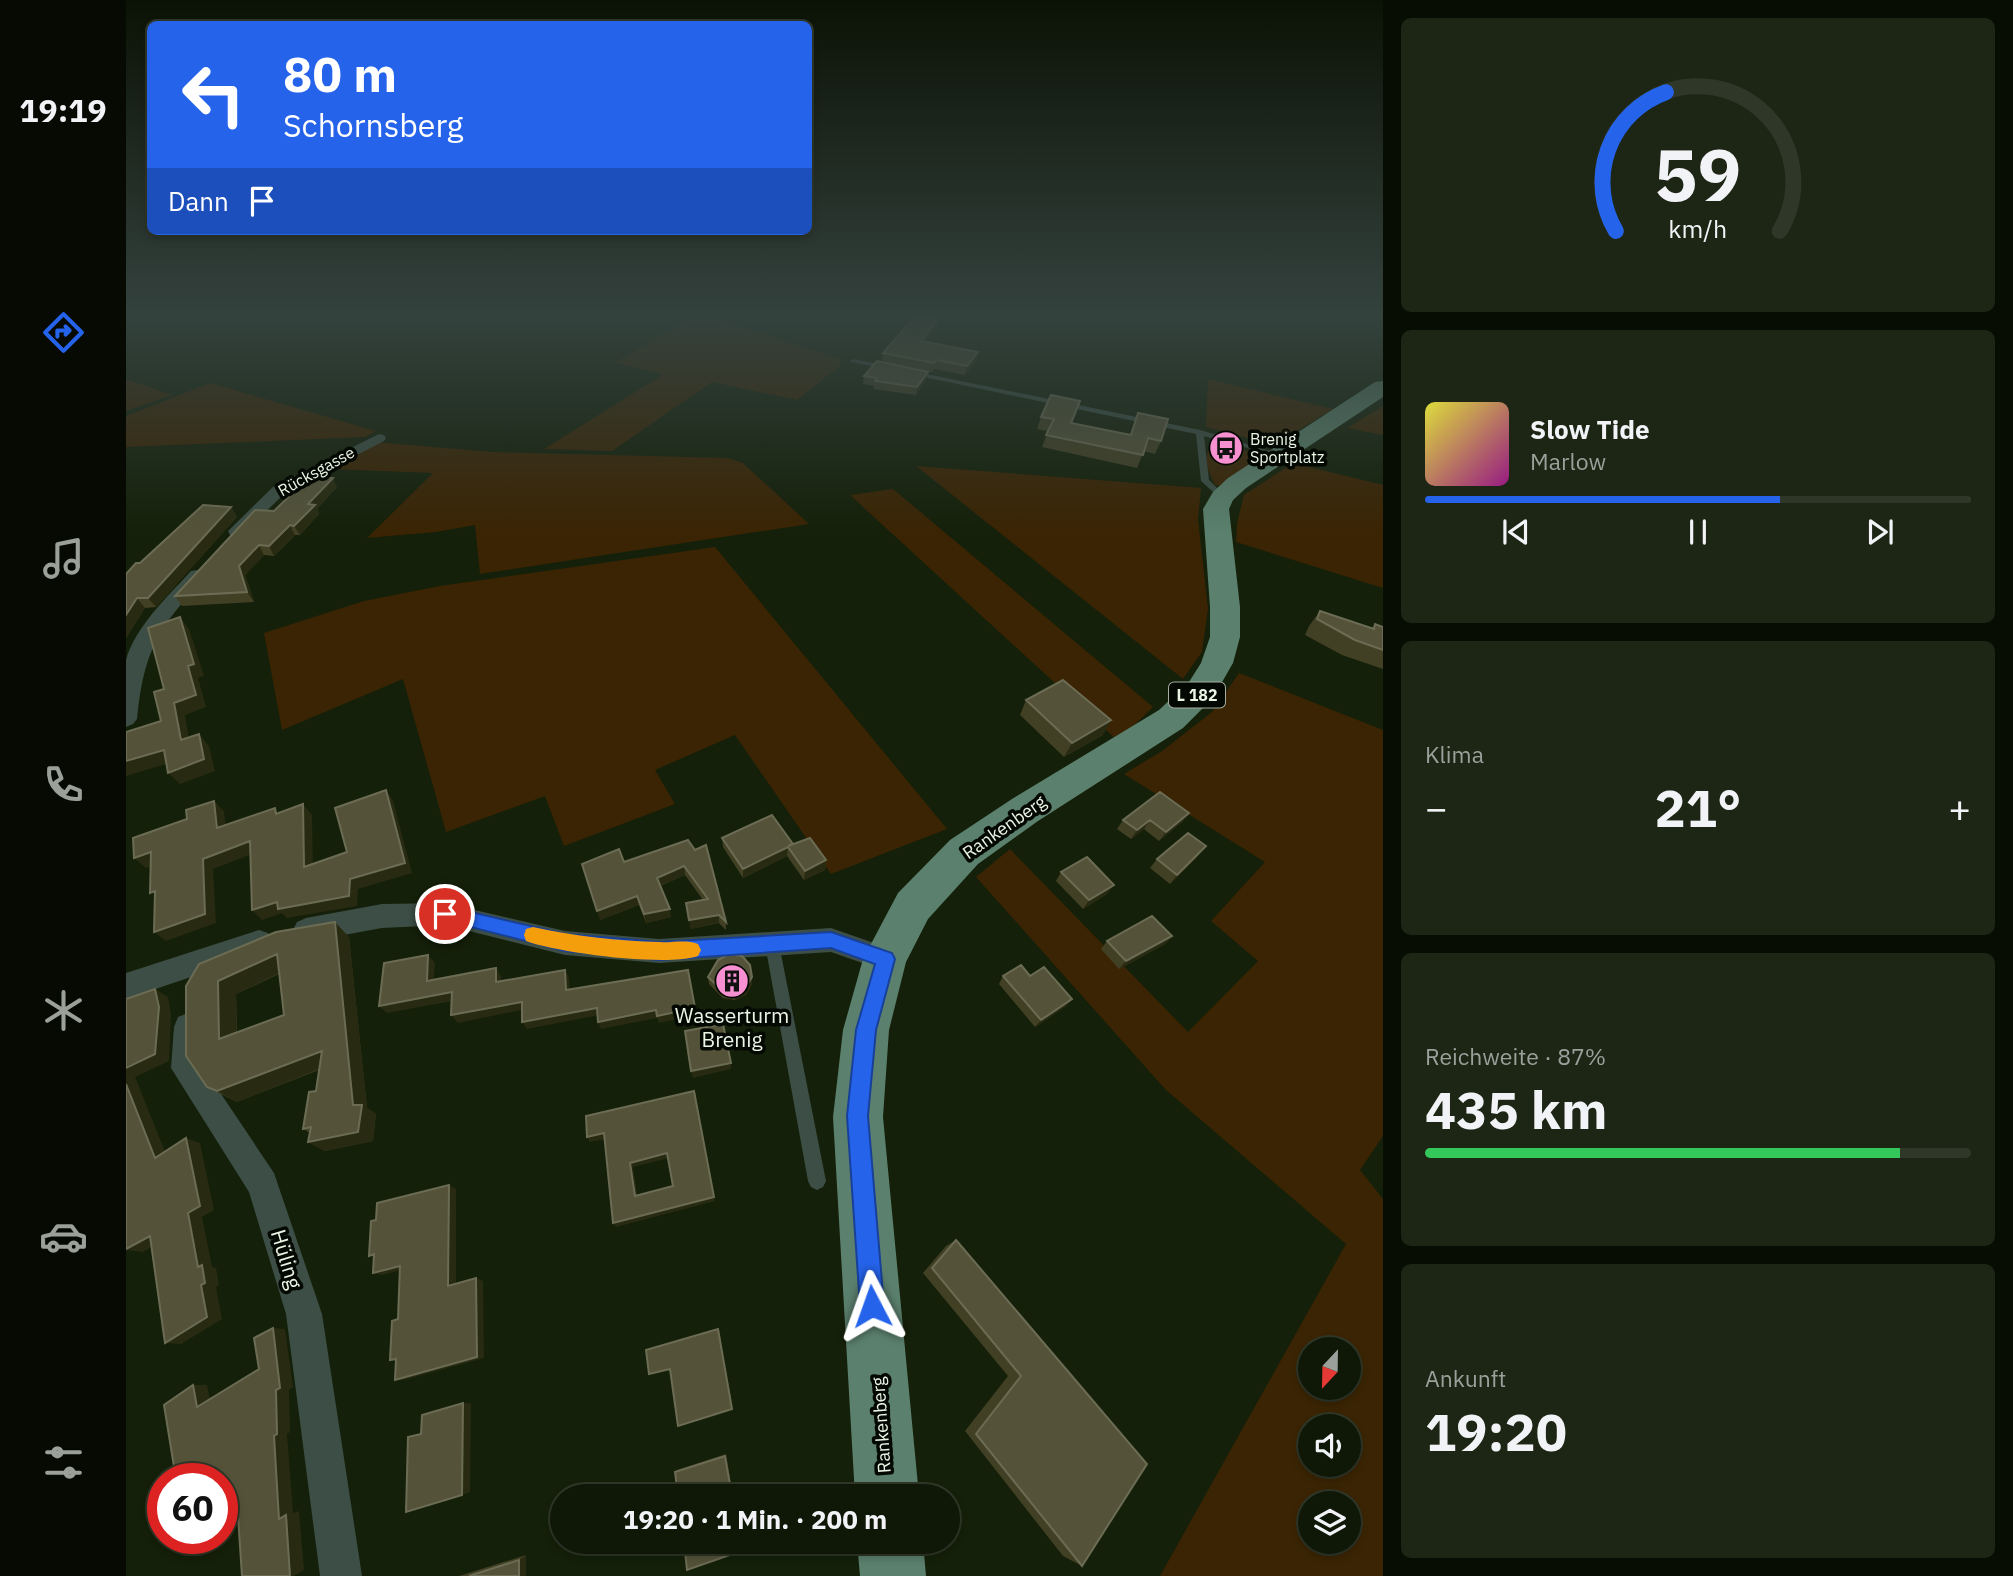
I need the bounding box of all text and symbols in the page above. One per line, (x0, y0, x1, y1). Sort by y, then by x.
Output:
text: 80 m (283, 42, 397, 105)
icon: left (168, 49, 259, 140)
text: 19:19 (19, 89, 107, 131)
text: Schornsberg (283, 104, 463, 146)
text: 59 (1654, 126, 1742, 221)
icon: arrive (243, 182, 281, 220)
text: Dann (168, 184, 229, 218)
text: km/h (1669, 212, 1727, 245)
icon: directions (39, 308, 88, 357)
text: Slow Tide (1530, 412, 1650, 446)
bus stop icon: Brenig Sportplatz (1207, 429, 1245, 467)
place label: Brenig Sportplatz (1250, 429, 1324, 467)
street label: Rücksgasse (274, 442, 358, 500)
text: Marlow (1530, 446, 1606, 476)
icon: previous (1497, 513, 1535, 551)
icon: pause (1679, 513, 1717, 551)
icon: next (1861, 513, 1899, 551)
icon: music (39, 534, 88, 583)
road number: L 182 (1169, 682, 1225, 708)
text: Klima (1425, 739, 1484, 769)
icon: phone (39, 760, 88, 809)
text: 21° (1655, 774, 1741, 841)
text: − (1425, 783, 1448, 832)
text: + (1948, 783, 1971, 832)
street label: Rankenberg (958, 790, 1051, 864)
pin (415, 884, 475, 944)
icon: arrive (426, 895, 464, 933)
building icon: Wasserturm Brenig (713, 962, 751, 1000)
icon: climate (39, 986, 88, 1035)
place label: Wasserturm Brenig (675, 1001, 789, 1053)
text: Reichweite · 87% (1425, 1041, 1606, 1071)
text: 435 km (1425, 1076, 1607, 1143)
icon: car (39, 1212, 88, 1261)
street label: Hüling (265, 1226, 309, 1292)
position arrow (835, 1269, 909, 1343)
north arrow (1298, 1337, 1362, 1400)
map controls (1298, 1337, 1361, 1554)
text: Ankunft (1425, 1363, 1506, 1393)
street label: Rankenberg (866, 1376, 896, 1474)
text: 19:20 (1425, 1398, 1567, 1465)
button: sound (1298, 1414, 1361, 1477)
icon: filters (39, 1438, 88, 1487)
speed limit sign: 60 (147, 1463, 238, 1554)
button: layers (1298, 1491, 1361, 1554)
text: 19:20 · 1 Min. · 200 m (623, 1502, 887, 1536)

